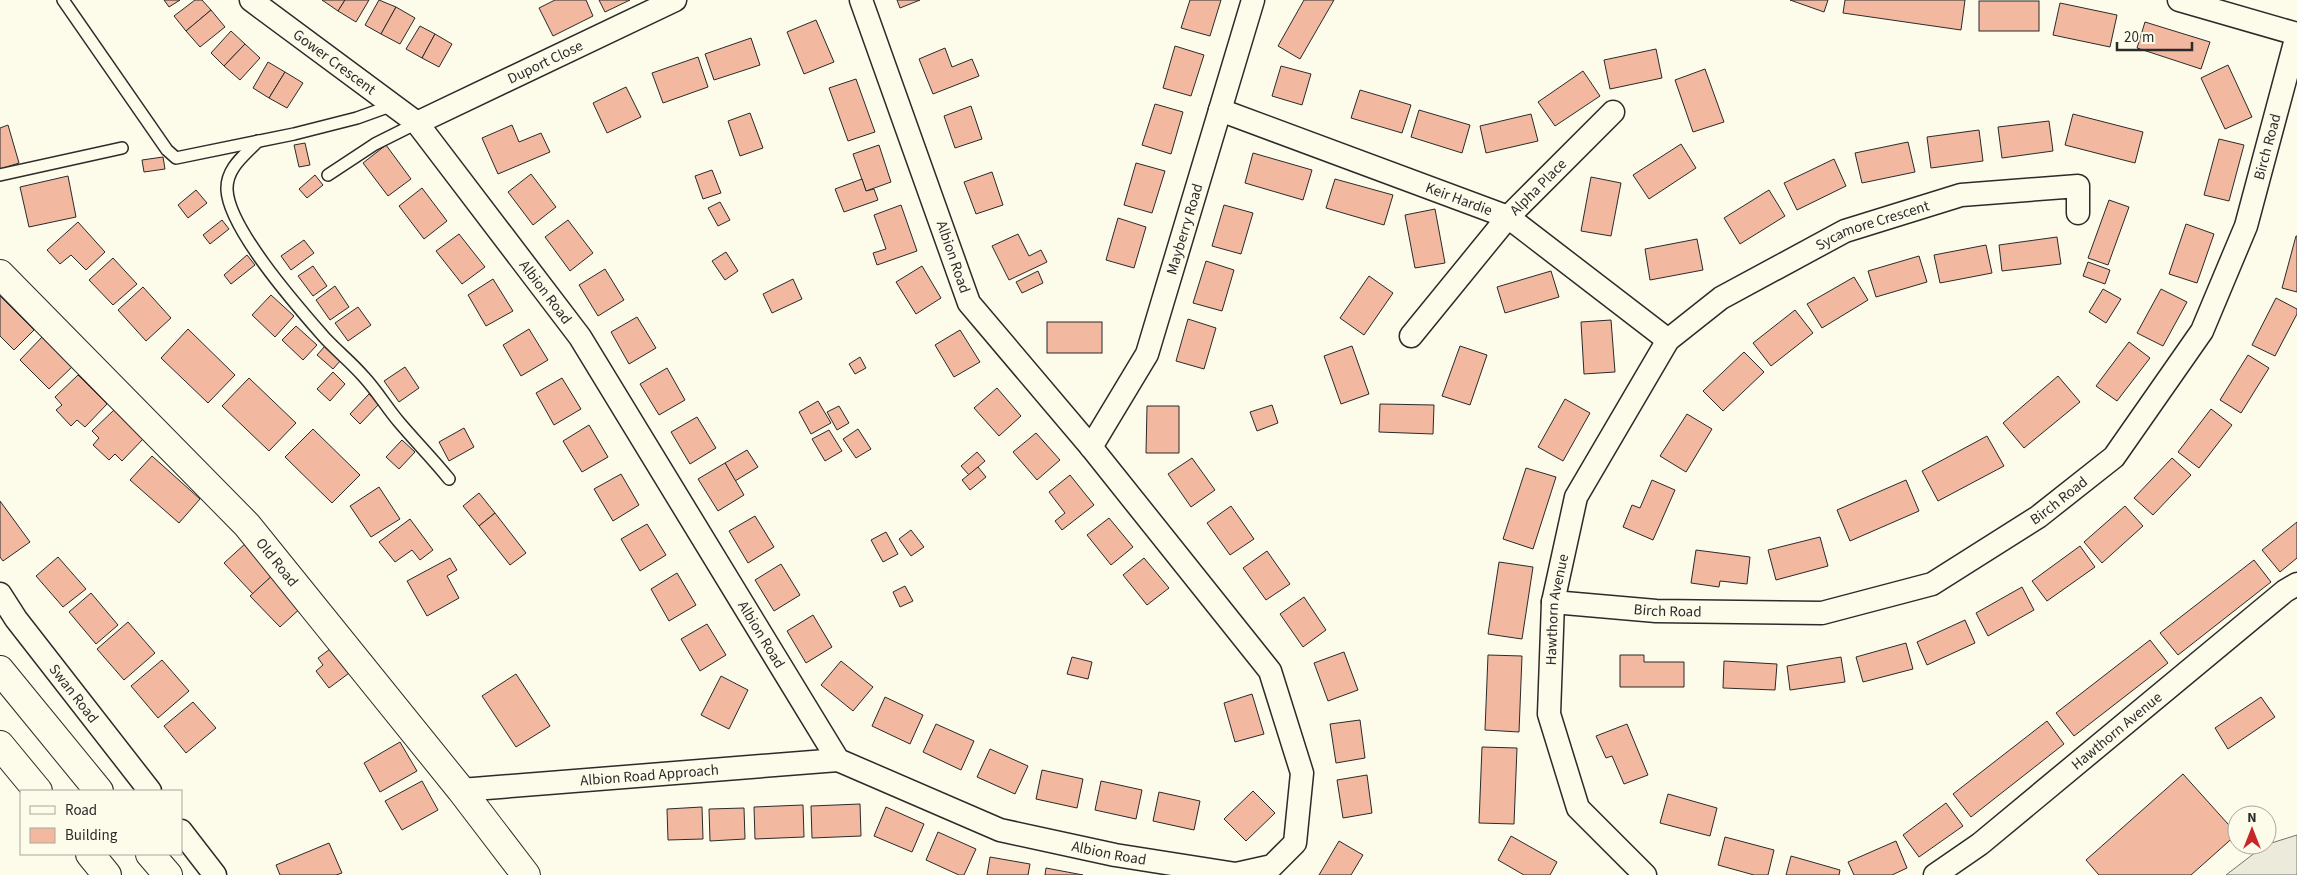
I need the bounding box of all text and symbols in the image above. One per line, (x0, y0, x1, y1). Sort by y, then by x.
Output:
scale bar (2117, 20, 2192, 52)
street label: Gower Crescent (289, 24, 380, 100)
text: 20 m (2124, 27, 2154, 48)
street label: Duport Close (504, 35, 586, 89)
street label: Birch Road (2248, 111, 2286, 182)
street label: Alpha Place (1505, 154, 1571, 220)
street label: Keir Hardie (1423, 177, 1495, 221)
street label: Mayberry Road (1161, 181, 1208, 277)
street label: Sycamore Crescent (1812, 195, 1932, 256)
street label: Albion Road (931, 218, 975, 296)
street label: Albion Road (514, 256, 577, 328)
street label: Birch Road (2026, 471, 2092, 530)
street label: Old Road (251, 533, 303, 591)
street label: Hawthorn Avenue (1540, 552, 1574, 666)
street label: Albion Road (733, 597, 790, 672)
street label: Birch Road (1633, 599, 1702, 622)
street label: Swan Road (44, 659, 104, 727)
street label: Hawthorn Avenue (2067, 687, 2166, 775)
street label: Albion Road Approach (579, 759, 720, 791)
legend (20, 790, 182, 855)
text: Road (65, 800, 97, 821)
north arrow (2227, 805, 2277, 855)
text: N (2247, 808, 2257, 828)
text: Building (65, 825, 118, 846)
street label: Albion Road (1070, 835, 1148, 870)

